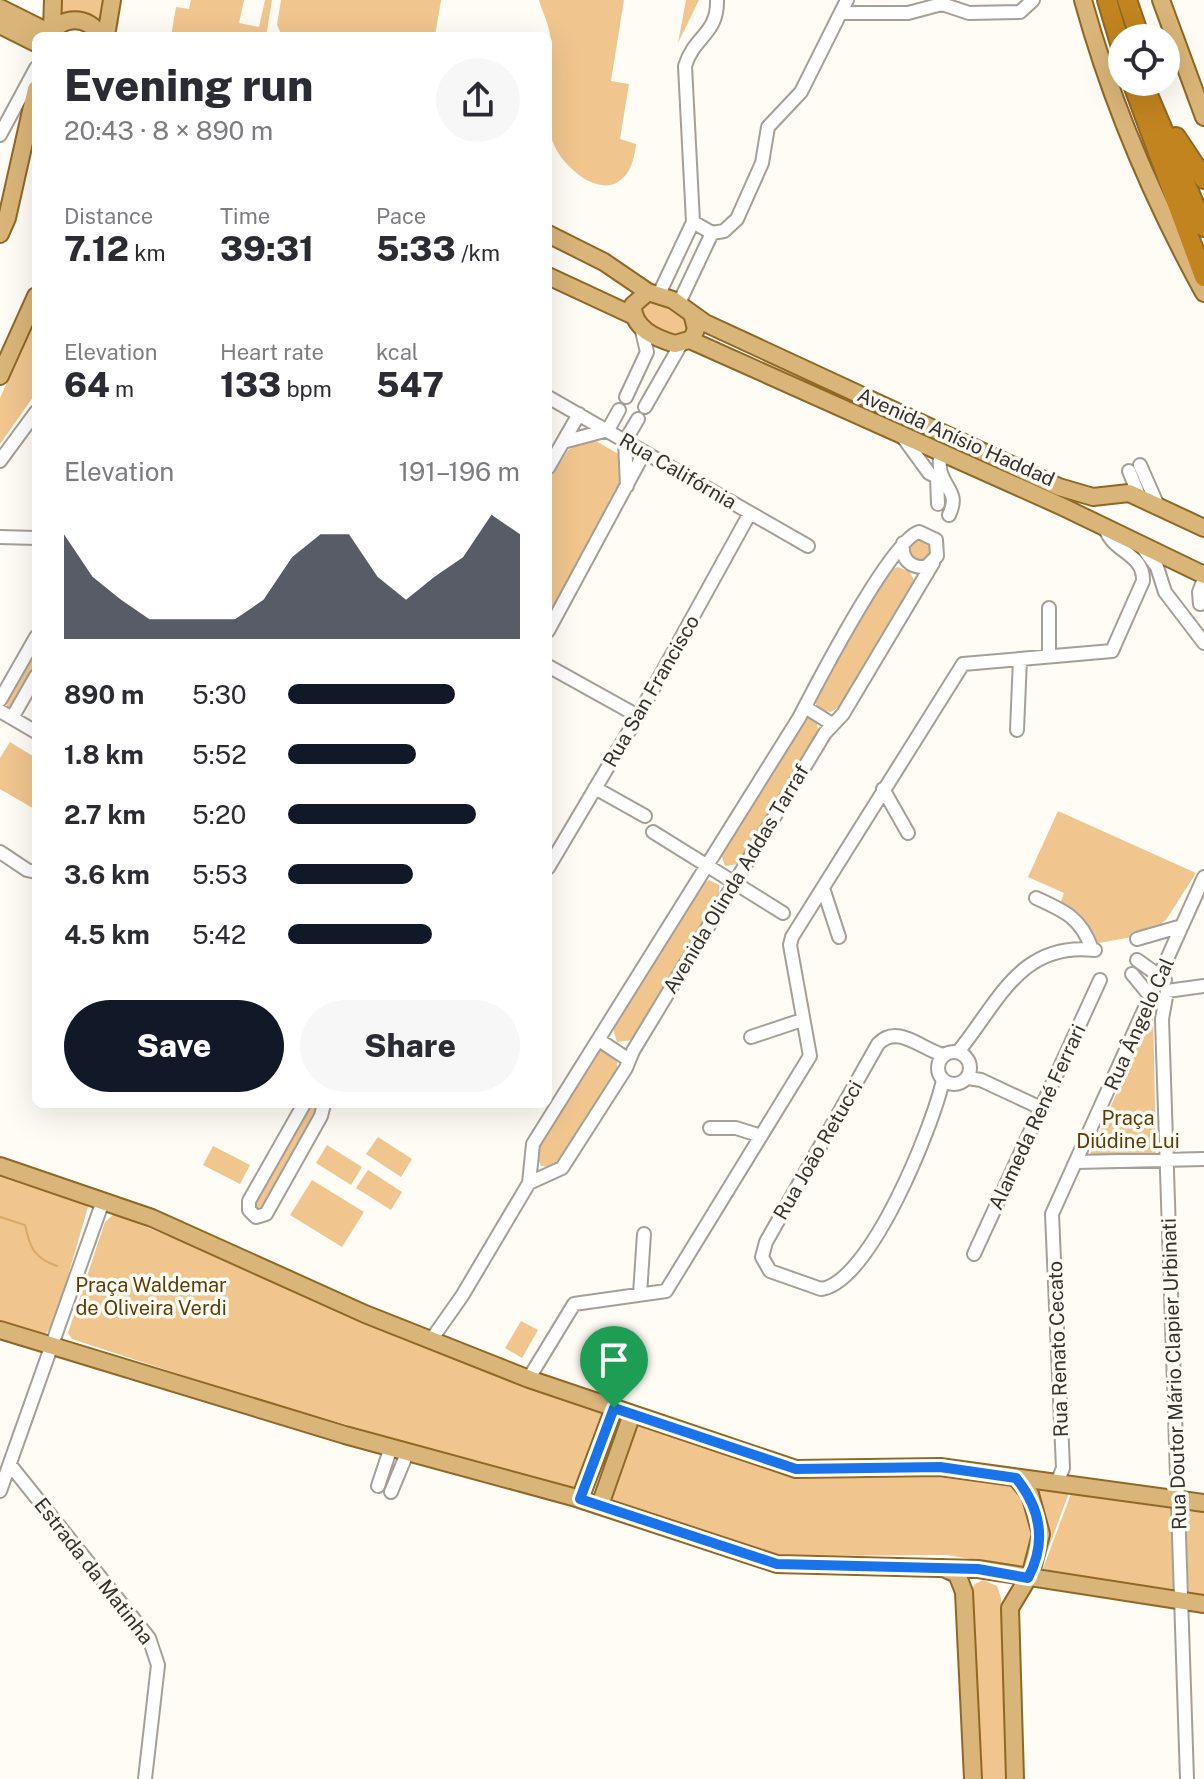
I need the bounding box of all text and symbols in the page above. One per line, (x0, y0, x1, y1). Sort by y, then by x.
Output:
map controls (1108, 24, 1180, 96)
button: locate (1108, 24, 1180, 96)
button: share (436, 58, 520, 142)
text: Evening run (64, 59, 313, 111)
text: 20:43 · 8 × 890 m (64, 115, 273, 146)
text: Distance (64, 203, 153, 229)
text: Time (220, 203, 270, 229)
text: Pace (376, 203, 426, 229)
text: 7.12 (64, 229, 129, 269)
text: 39:31 (220, 229, 314, 269)
text: 5:33 (376, 229, 456, 269)
text: km (129, 240, 166, 266)
text: /km (456, 240, 500, 266)
text: Elevation (64, 339, 157, 365)
text: Heart rate (220, 339, 324, 365)
text: kcal (376, 339, 418, 365)
text: 64 (64, 365, 110, 405)
text: 133 (220, 365, 281, 405)
text: 547 (376, 365, 444, 405)
text: m (110, 376, 134, 402)
text: bpm (281, 376, 332, 402)
street label: Avenida Anísio Haddad (854, 383, 1058, 491)
street label: Rua Califórnia (615, 428, 741, 514)
text: Elevation (64, 456, 174, 487)
text: 191–196 m (398, 456, 520, 487)
street label: Rua San Francisco (598, 611, 704, 771)
text: 890 m (64, 679, 144, 710)
text: 5:30 (192, 679, 247, 710)
text: 1.8 km (64, 739, 144, 770)
text: 5:52 (192, 739, 247, 770)
street label: Avenida Olinda Addas Tarraf (658, 760, 814, 998)
text: 2.7 km (64, 799, 146, 830)
text: 5:20 (192, 799, 246, 830)
text: 3.6 km (64, 859, 150, 890)
text: 5:53 (192, 859, 248, 890)
text: 4.5 km (64, 919, 150, 950)
text: 5:42 (192, 919, 246, 950)
street label: Rua Ângelo Cal (1099, 954, 1179, 1094)
button: Save (64, 1000, 284, 1092)
button: Share (300, 1000, 520, 1092)
street label: Alameda René Ferrari (983, 1020, 1091, 1214)
street label: Rua João Retucci (768, 1076, 868, 1224)
park label: Praça Diúdine Lui (1076, 1106, 1180, 1153)
street label: Rua Doutor Mário Clapier Urbinati (1157, 1218, 1191, 1530)
street label: Rua Renato Cecato (1043, 1260, 1073, 1438)
park label: Praça Waldemar de Oliveira Verdi (75, 1273, 227, 1320)
pin (580, 1326, 648, 1408)
icon: arrive (592, 1338, 636, 1382)
street label: Estrada da Matinha (29, 1493, 159, 1649)

